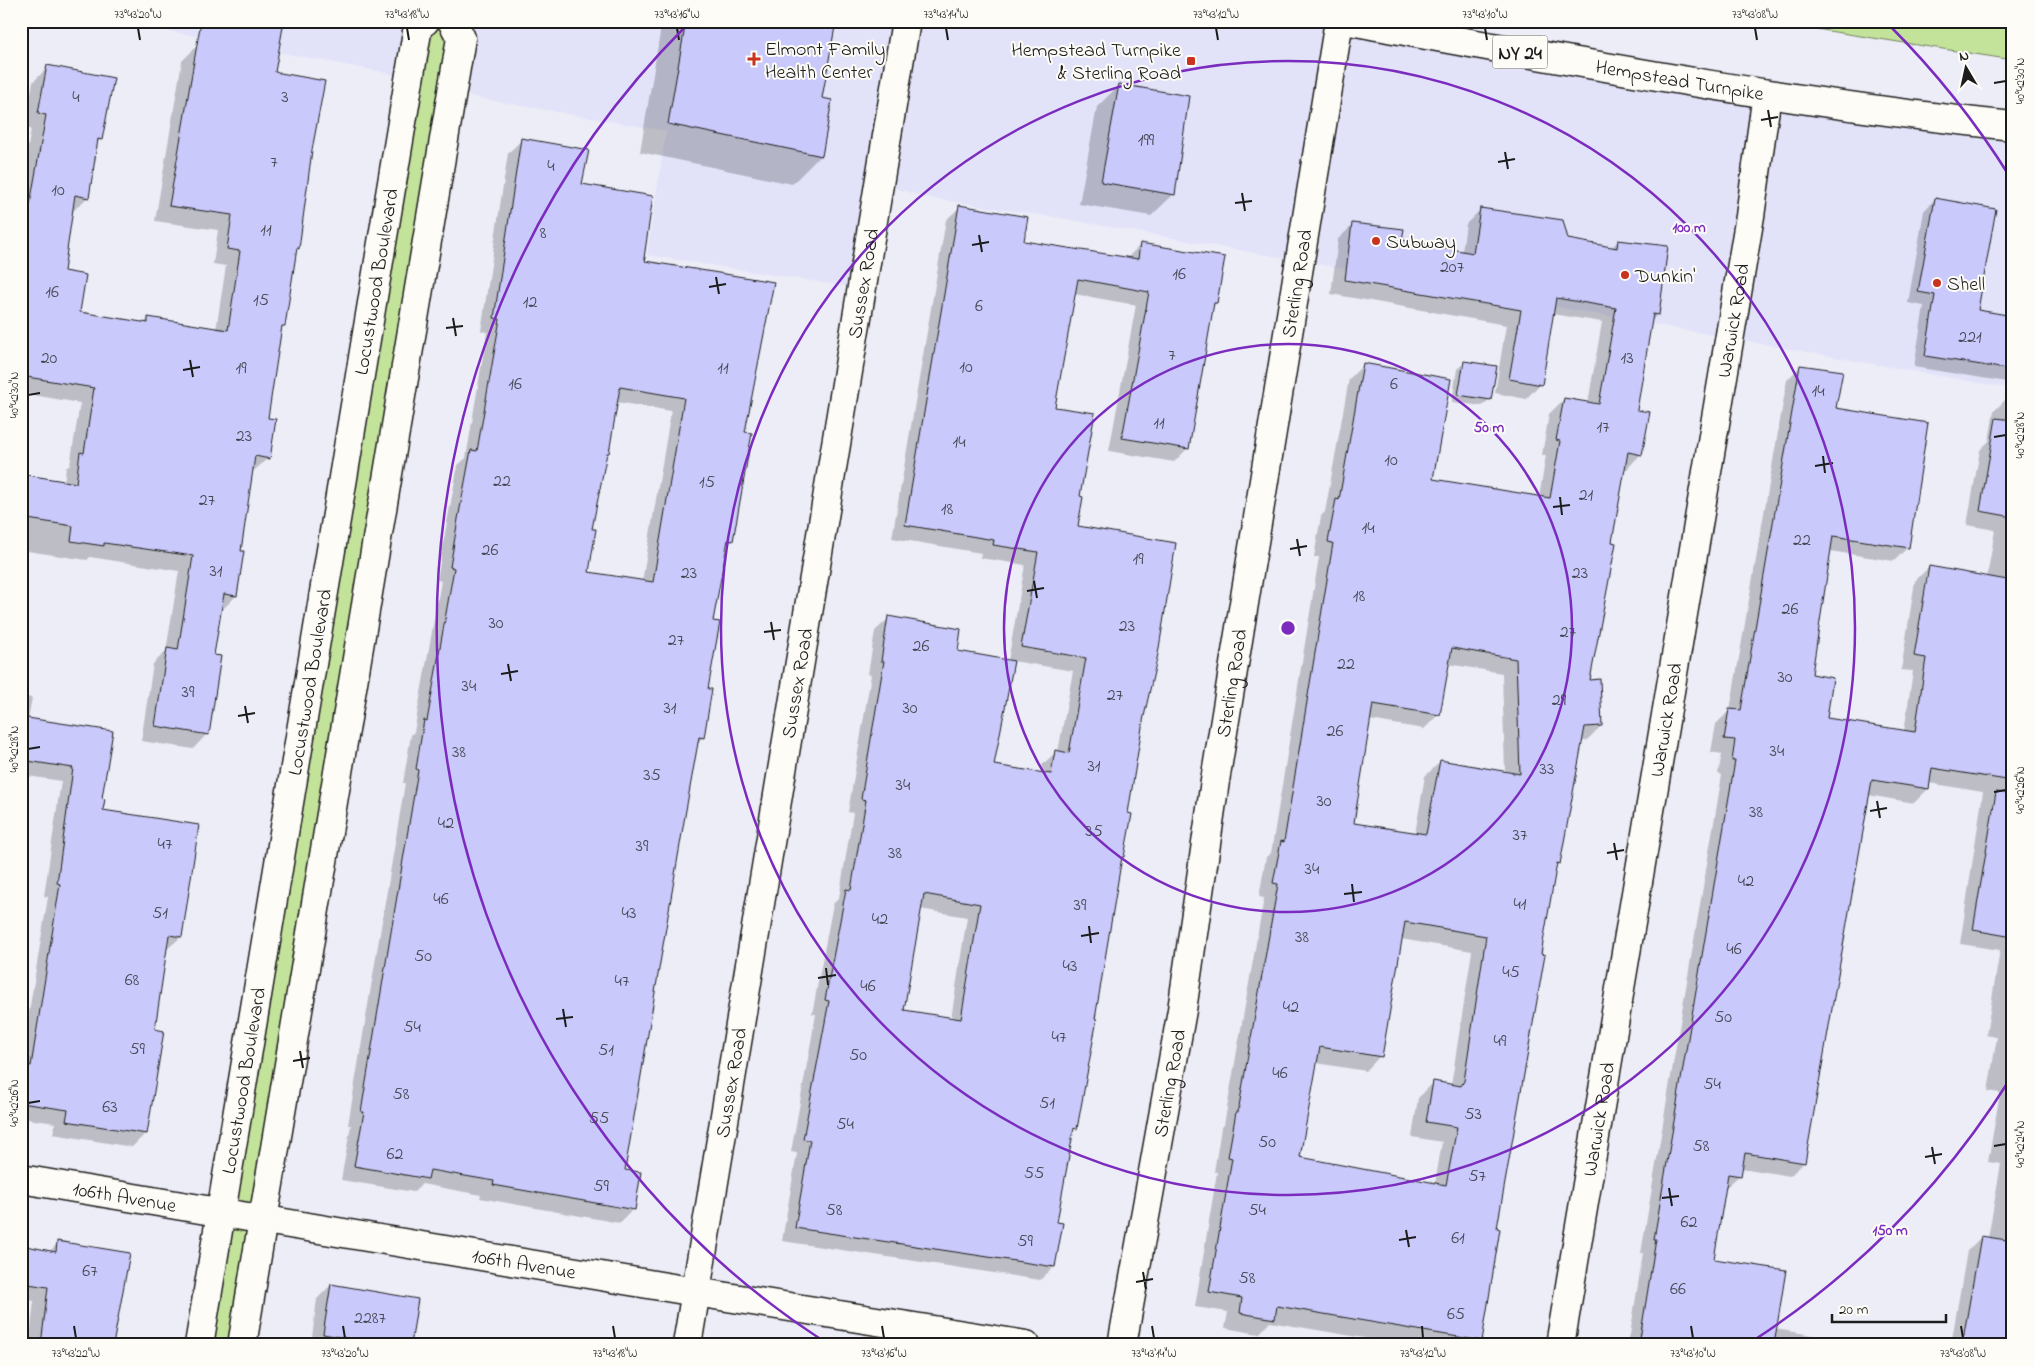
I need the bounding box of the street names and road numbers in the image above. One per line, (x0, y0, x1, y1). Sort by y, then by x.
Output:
road number: NY 24 (1492, 36, 1548, 68)
street label: Hempstead Turnpike (1593, 54, 1766, 110)
street label: Locustwood Boulevard (348, 187, 408, 377)
street label: Sussex Road (842, 227, 888, 341)
street label: Sterling Road (1276, 227, 1322, 340)
street label: Warwick Road (1711, 261, 1759, 380)
street label: Locustwood Boulevard (282, 587, 341, 778)
street label: Sussex Road (776, 626, 822, 741)
street label: Sterling Road (1210, 627, 1257, 740)
street label: Warwick Road (1644, 661, 1692, 780)
street label: Locustwood Boulevard (216, 986, 275, 1176)
street label: Sussex Road (710, 1026, 756, 1140)
street label: Sterling Road (1147, 1027, 1195, 1140)
street label: Warwick Road (1577, 1060, 1624, 1179)
street label: 106th Avenue (70, 1176, 178, 1222)
street label: 106th Avenue (469, 1243, 578, 1289)

